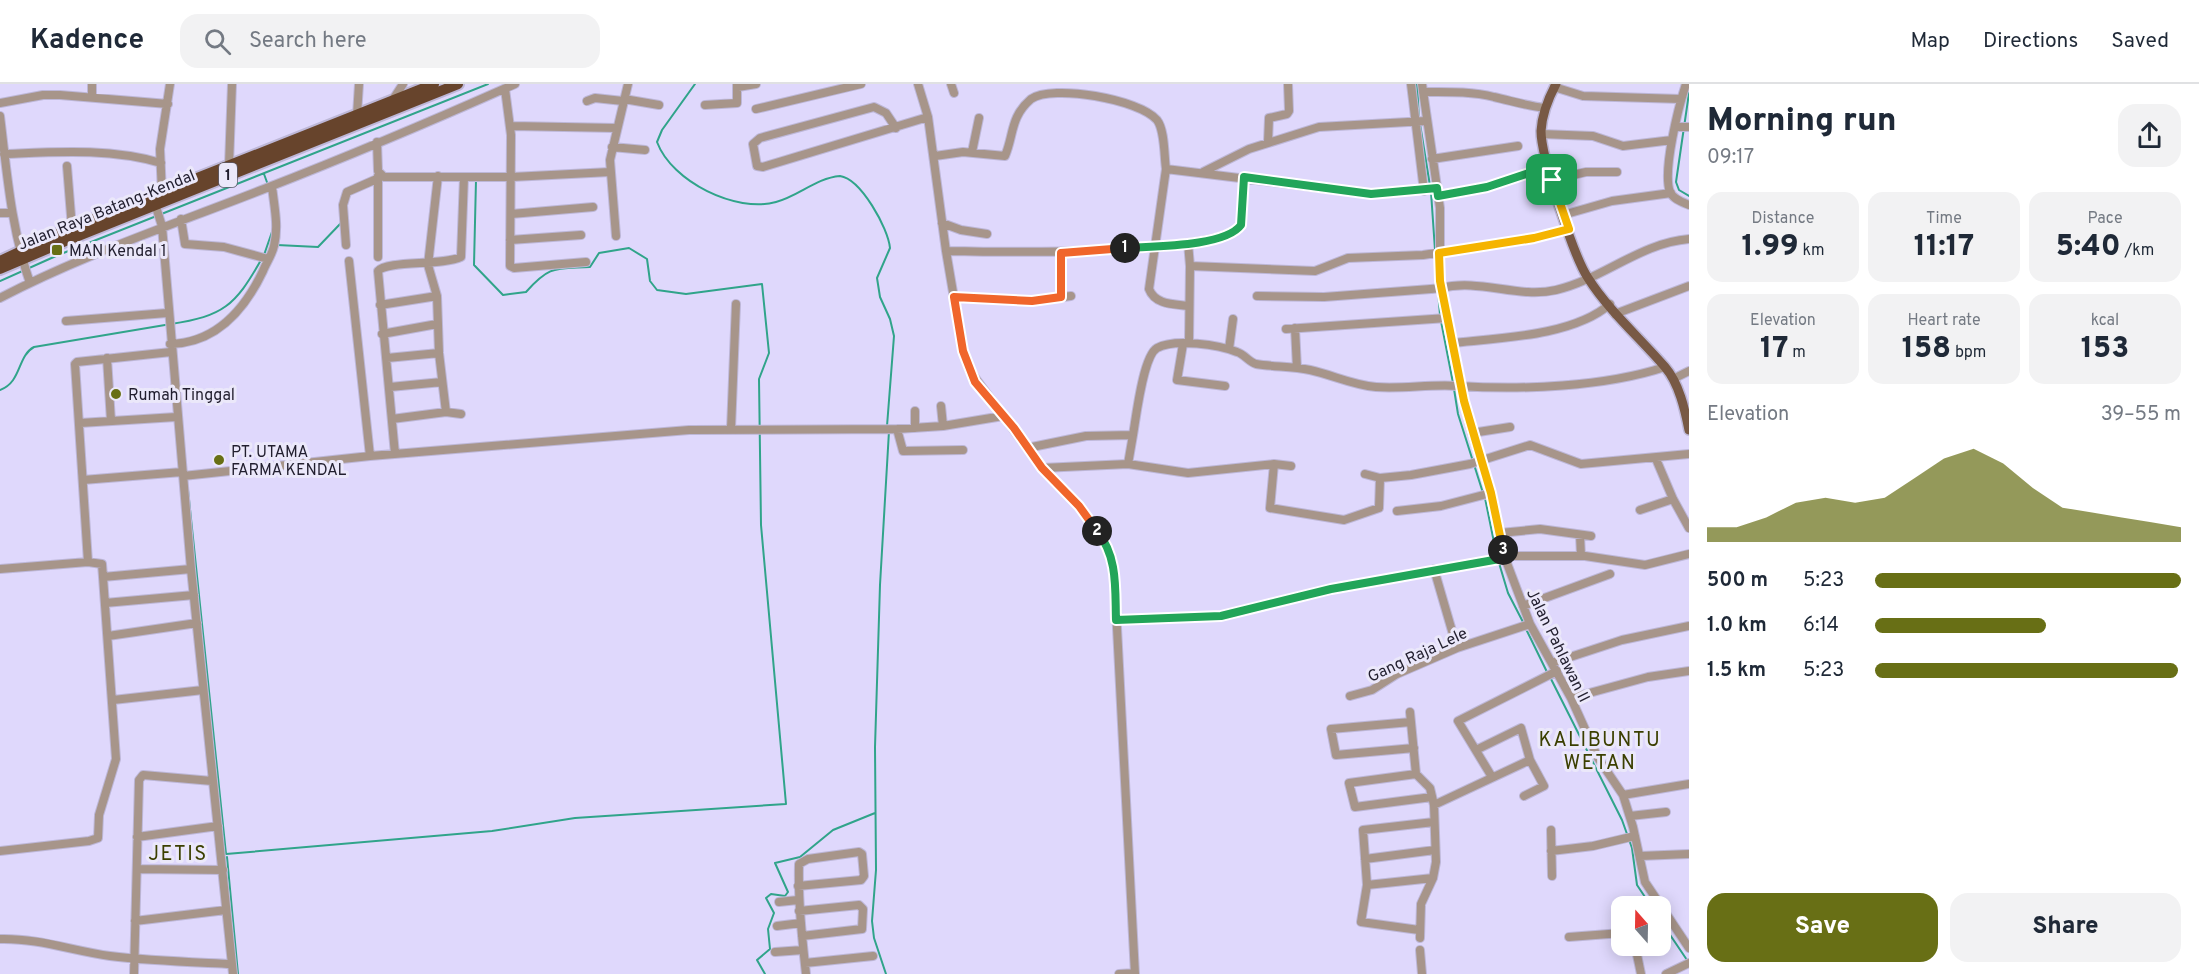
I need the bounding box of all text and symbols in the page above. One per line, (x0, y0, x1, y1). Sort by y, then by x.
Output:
search box (180, 14, 600, 68)
text: Kadence (30, 23, 144, 59)
icon: search (201, 25, 234, 58)
text: Search here (249, 28, 367, 55)
text: Map (1910, 28, 1950, 55)
text: Directions (1983, 28, 2078, 55)
text: Saved (2111, 28, 2169, 55)
text: Morning run (1707, 101, 1897, 143)
button: share (2118, 104, 2181, 167)
text: 09:17 (1707, 145, 1754, 171)
pin (1526, 154, 1577, 205)
road number: 1 (219, 163, 237, 187)
icon: arrive (1535, 163, 1568, 196)
street label: Jalan Raya Batang-Kendal (15, 166, 198, 256)
text: Distance (1752, 209, 1814, 229)
text: Time (1926, 209, 1962, 229)
text: Pace (2087, 209, 2123, 229)
text: 1.99 (1741, 229, 1799, 266)
text: 11:17 (1914, 229, 1974, 266)
text: 5:40 (2056, 229, 2121, 266)
pin: 1 (1110, 233, 1140, 263)
text: 1 (1122, 238, 1128, 258)
text: km (1799, 241, 1825, 261)
text: /km (2121, 241, 2154, 261)
place label: MAN Kendal 1 (69, 242, 167, 262)
marker: MAN Kendal 1 (50, 243, 64, 257)
text: Elevation (1750, 311, 1816, 331)
text: Heart rate (1907, 311, 1981, 331)
text: kcal (2091, 311, 2119, 331)
text: 17 (1760, 331, 1789, 368)
text: 158 (1902, 331, 1951, 368)
text: 153 (2081, 331, 2129, 368)
text: m (1789, 343, 1806, 363)
text: bpm (1951, 343, 1986, 363)
place label: Rumah Tinggal (128, 386, 235, 406)
marker: Rumah Tinggal (109, 387, 123, 401)
text: Elevation (1707, 402, 1789, 428)
text: 39–55 m (2101, 402, 2181, 428)
place label: PT. UTAMA FARMA KENDAL (231, 443, 347, 481)
marker: PT. UTAMA FARMA KENDAL (212, 453, 226, 467)
pin: 2 (1082, 516, 1112, 546)
text: 2 (1092, 521, 1102, 541)
pin: 3 (1488, 535, 1518, 565)
text: 3 (1498, 540, 1508, 560)
text: 500 m (1707, 568, 1768, 594)
text: 5:23 (1803, 568, 1844, 594)
street label: Jalan Pahlawan II (1521, 586, 1593, 706)
text: 1.0 km (1707, 613, 1767, 639)
text: 6:14 (1803, 613, 1839, 639)
street label: Gang Raja Lele (1365, 624, 1471, 688)
text: 1.5 km (1707, 658, 1766, 684)
text: 5:23 (1803, 658, 1844, 684)
district label: KALIBUNTU WETAN (1539, 728, 1661, 777)
district label: JETIS (148, 842, 208, 868)
button: Save (1707, 893, 1938, 962)
button: Share (1950, 893, 2181, 962)
north arrow (1611, 896, 1671, 956)
map controls (1611, 896, 1671, 956)

